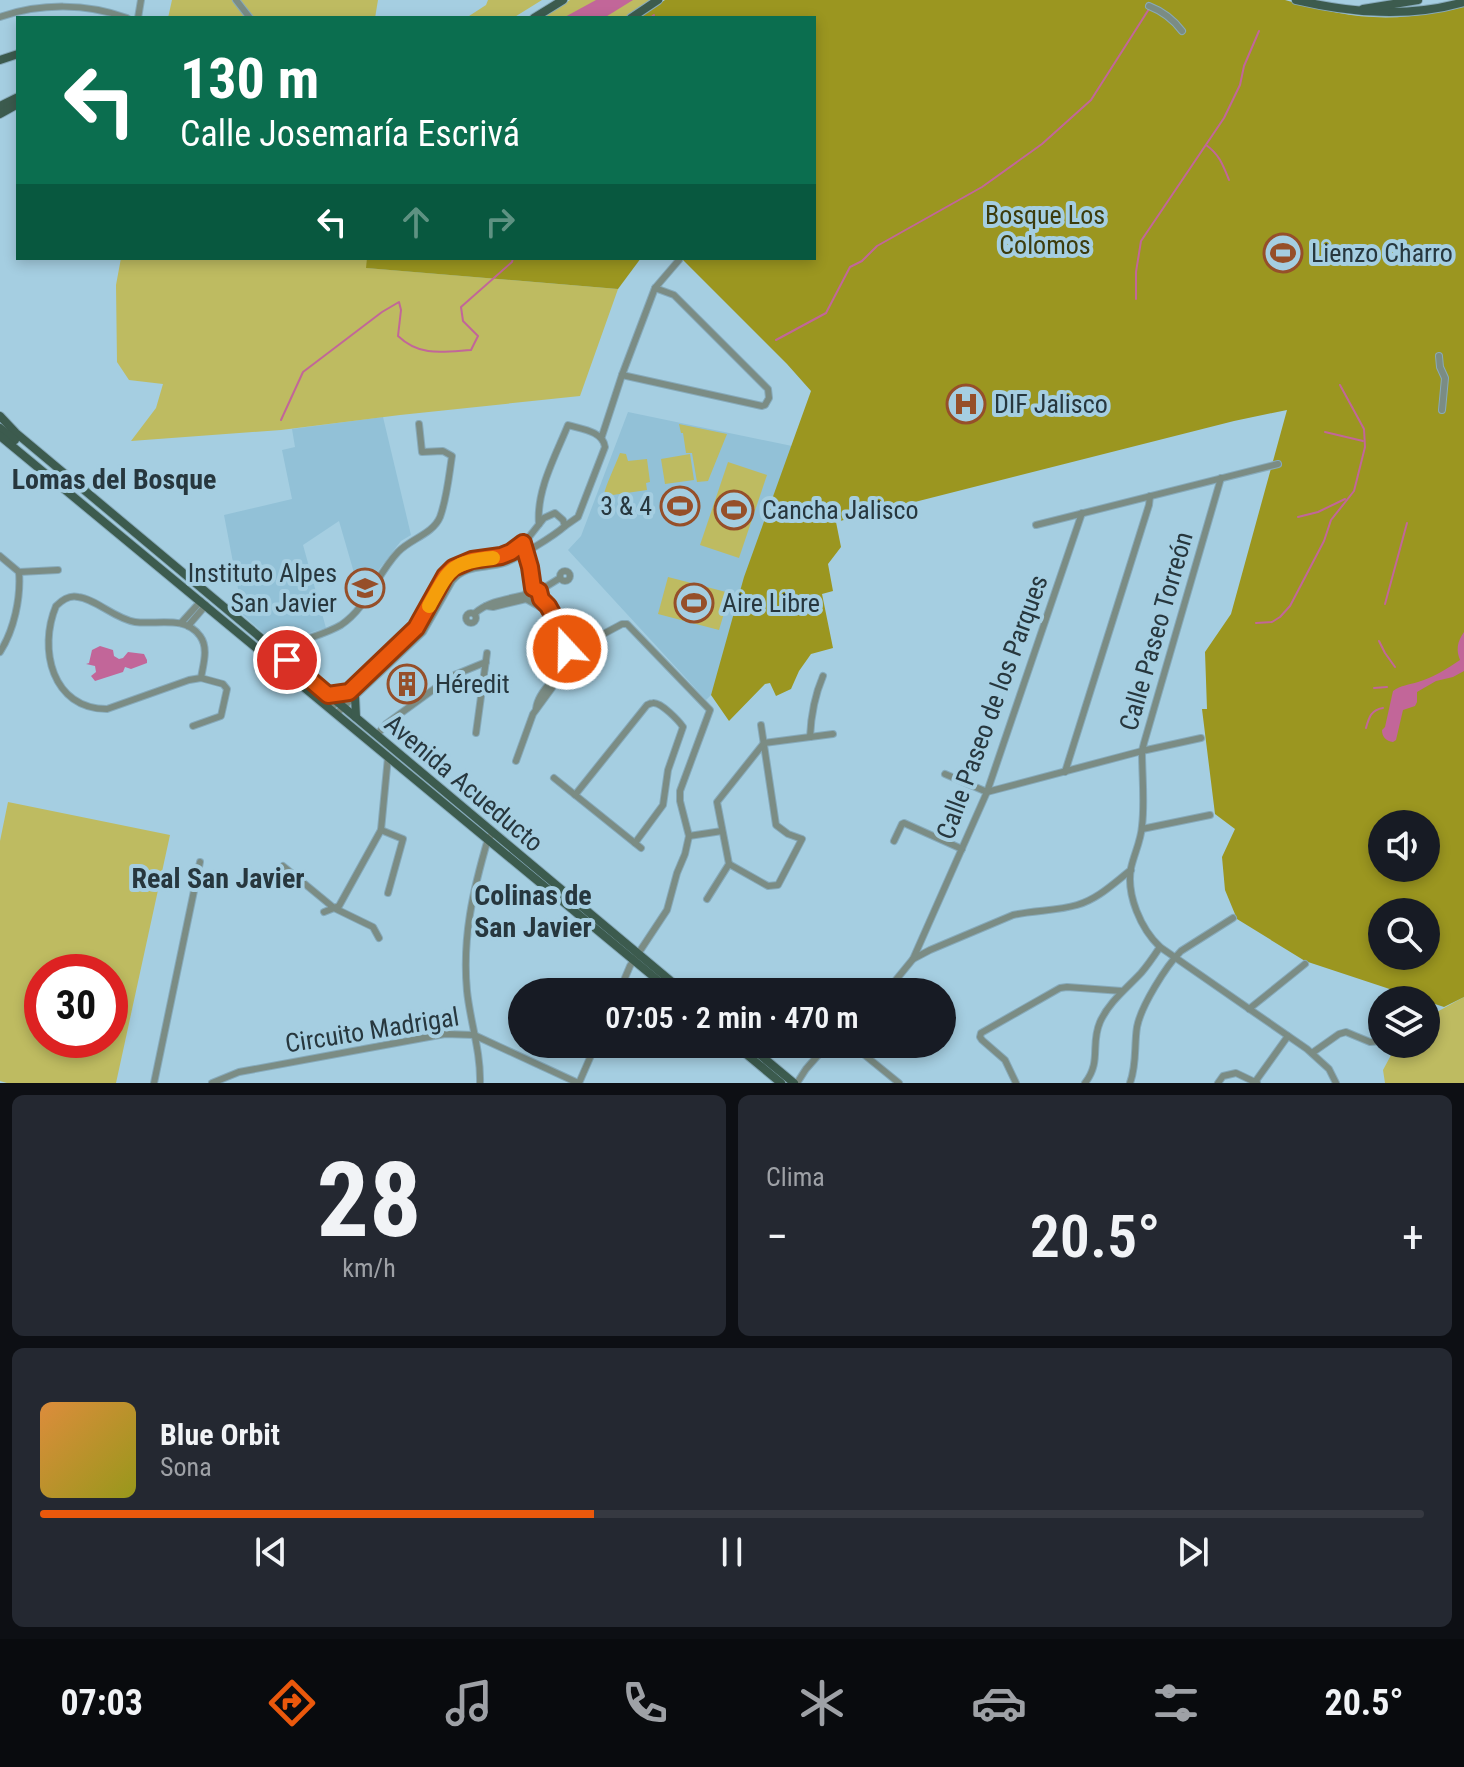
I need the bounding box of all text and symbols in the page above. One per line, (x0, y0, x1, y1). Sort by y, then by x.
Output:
text: 130 m (180, 46, 319, 112)
icon: left (48, 48, 152, 152)
text: Calle Josemaría Escrivá (180, 113, 520, 155)
icon: left (310, 200, 354, 244)
icon: ahead (394, 200, 438, 244)
icon: right (478, 200, 522, 244)
park label: Bosque Los Colomos (985, 200, 1105, 260)
sports icon: Lienzo Charro (1262, 232, 1304, 274)
place label: Lienzo Charro (1311, 238, 1453, 268)
hospital icon: DIF Jalisco (945, 383, 987, 425)
place label: DIF Jalisco (994, 389, 1108, 419)
district label: Lomas del Bosque (12, 463, 216, 496)
sports icon: 3 & 4 (659, 485, 701, 527)
sports icon: Cancha Jalisco (713, 489, 755, 531)
place label: 3 & 4 (600, 491, 652, 521)
place label: Cancha Jalisco (762, 495, 919, 525)
street label: Calle Paseo Torreón (1113, 528, 1199, 734)
place label: Instituto Alpes San Javier (188, 558, 337, 618)
school or university icon: Instituto Alpes San Javier (344, 567, 386, 609)
street label: Calle Paseo de los Parques (930, 571, 1054, 843)
sports icon: Aire Libre (673, 582, 715, 624)
place label: Aire Libre (722, 588, 820, 618)
position arrow (525, 607, 609, 691)
pin (253, 626, 321, 694)
icon: arrive (265, 638, 309, 682)
building icon: Héredit (386, 663, 428, 705)
place label: Héredit (435, 669, 510, 699)
street label: Avenida Acueducto (379, 708, 549, 858)
map controls (1368, 810, 1440, 1058)
button: sound (1368, 810, 1440, 882)
district label: Real San Javier (131, 862, 305, 895)
district label: Colinas de San Javier (474, 879, 592, 944)
button: search (1368, 898, 1440, 970)
speed limit sign: 30 (24, 954, 128, 1058)
button: layers (1368, 986, 1440, 1058)
text: 07:05 · 2 min · 470 m (605, 1000, 859, 1035)
street label: Circuito Madrigal (283, 1001, 461, 1059)
text: 28 (316, 1140, 422, 1261)
text: Clima (766, 1162, 825, 1192)
text: 20.5° (1030, 1201, 1160, 1272)
text: − (766, 1211, 788, 1263)
text: + (1402, 1211, 1424, 1263)
text: km/h (342, 1253, 396, 1283)
text: Blue Orbit (160, 1417, 280, 1452)
text: Sona (160, 1452, 212, 1482)
icon: previous (249, 1530, 293, 1574)
icon: pause (710, 1530, 754, 1574)
icon: next (1171, 1530, 1215, 1574)
icon: directions (264, 1675, 320, 1731)
icon: music (441, 1675, 497, 1731)
icon: phone (617, 1675, 673, 1731)
icon: climate (794, 1675, 850, 1731)
icon: car (971, 1675, 1027, 1731)
icon: filters (1148, 1675, 1204, 1731)
text: 07:03 (60, 1682, 143, 1724)
text: 20.5° (1324, 1682, 1404, 1724)

